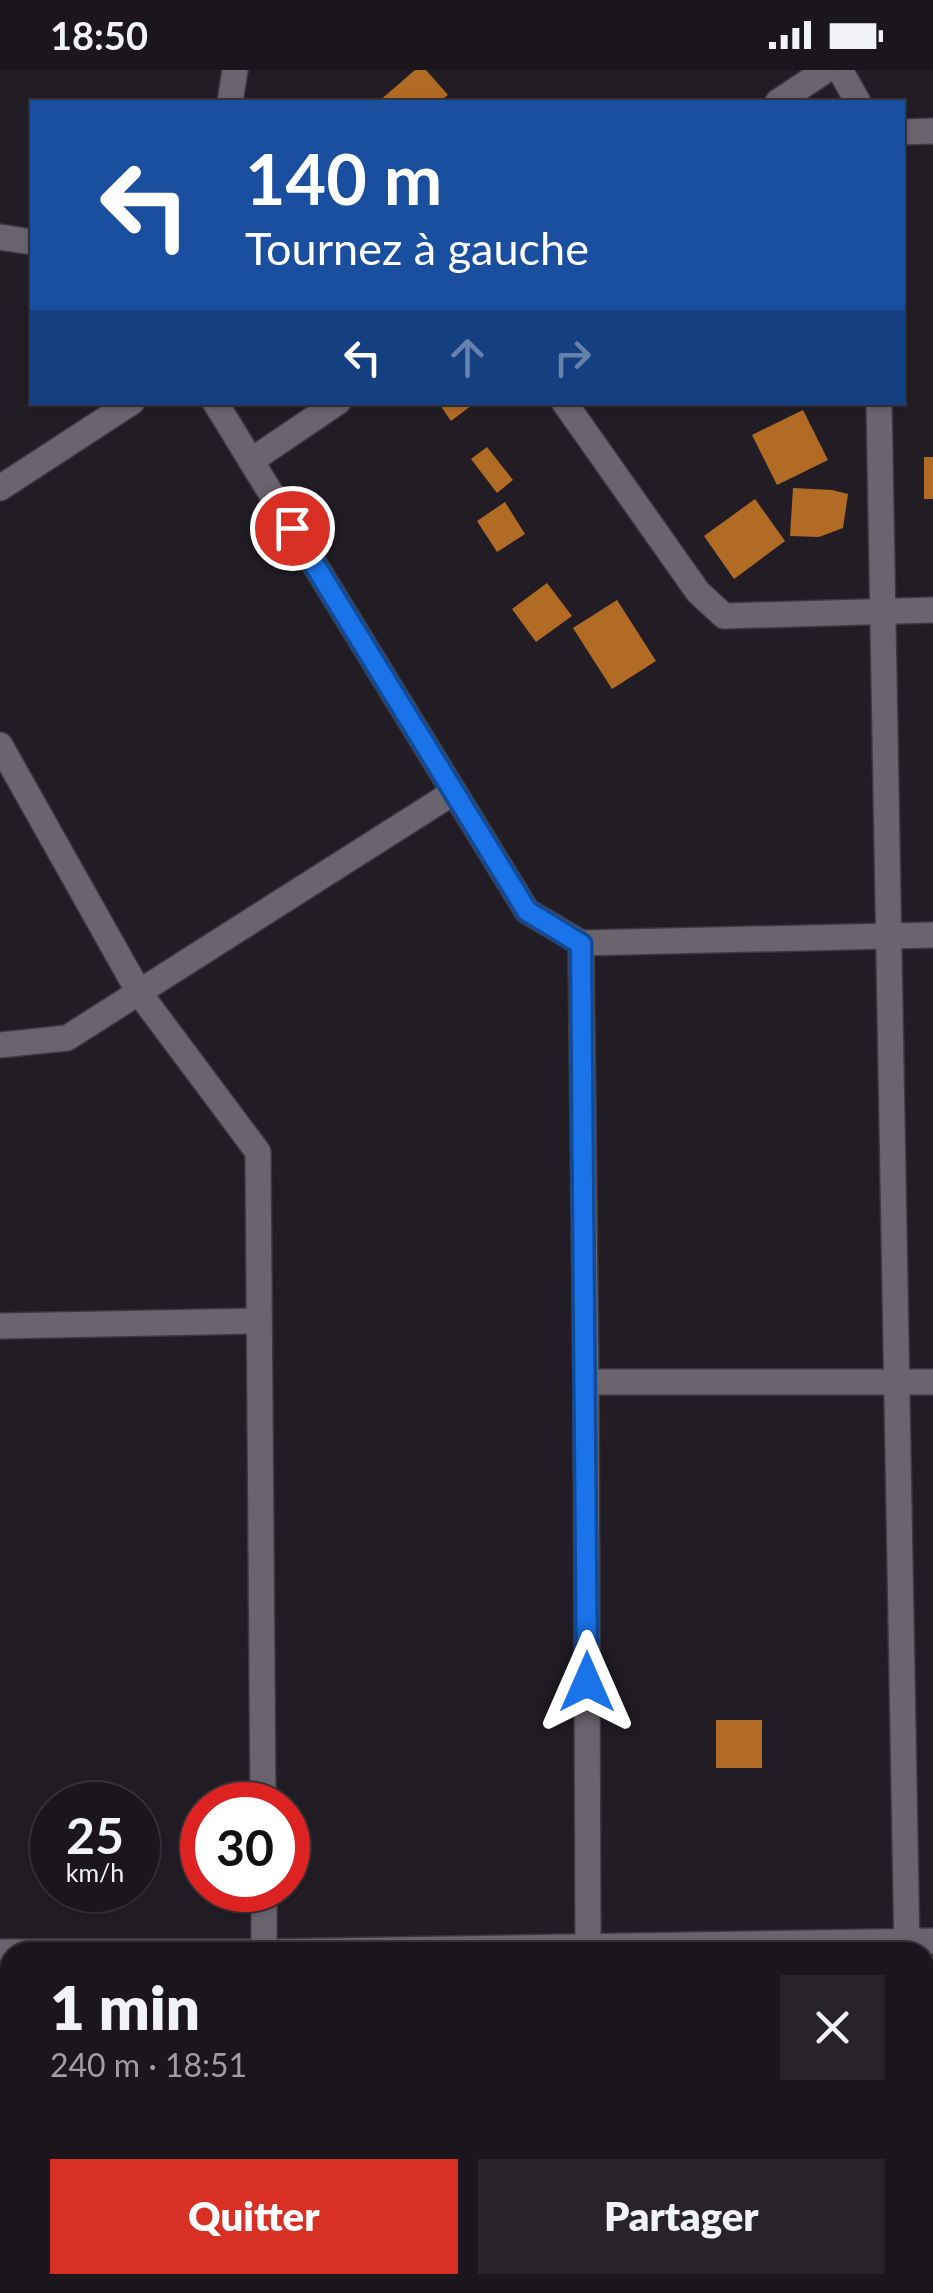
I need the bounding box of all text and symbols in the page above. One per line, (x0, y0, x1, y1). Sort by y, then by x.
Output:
text: 18:50 (50, 12, 148, 58)
text: 140 m (245, 136, 442, 220)
icon: left (80, 140, 210, 270)
text: Tournez à gauche (245, 221, 589, 275)
icon: left (335, 330, 390, 385)
icon: ahead (440, 330, 495, 385)
icon: right (545, 330, 600, 385)
pin (250, 486, 335, 571)
icon: arrive (265, 501, 320, 556)
position arrow (535, 1630, 639, 1734)
speed limit sign: 30 (180, 1782, 310, 1912)
text: 25 (66, 1805, 124, 1865)
text: km/h (66, 1857, 124, 1887)
text: 1 min (50, 1971, 200, 2043)
button: close (780, 1975, 885, 2080)
text: 240 m · 18:51 (50, 2045, 247, 2084)
button: Quitter (50, 2159, 458, 2274)
button: Partager (478, 2159, 885, 2274)

